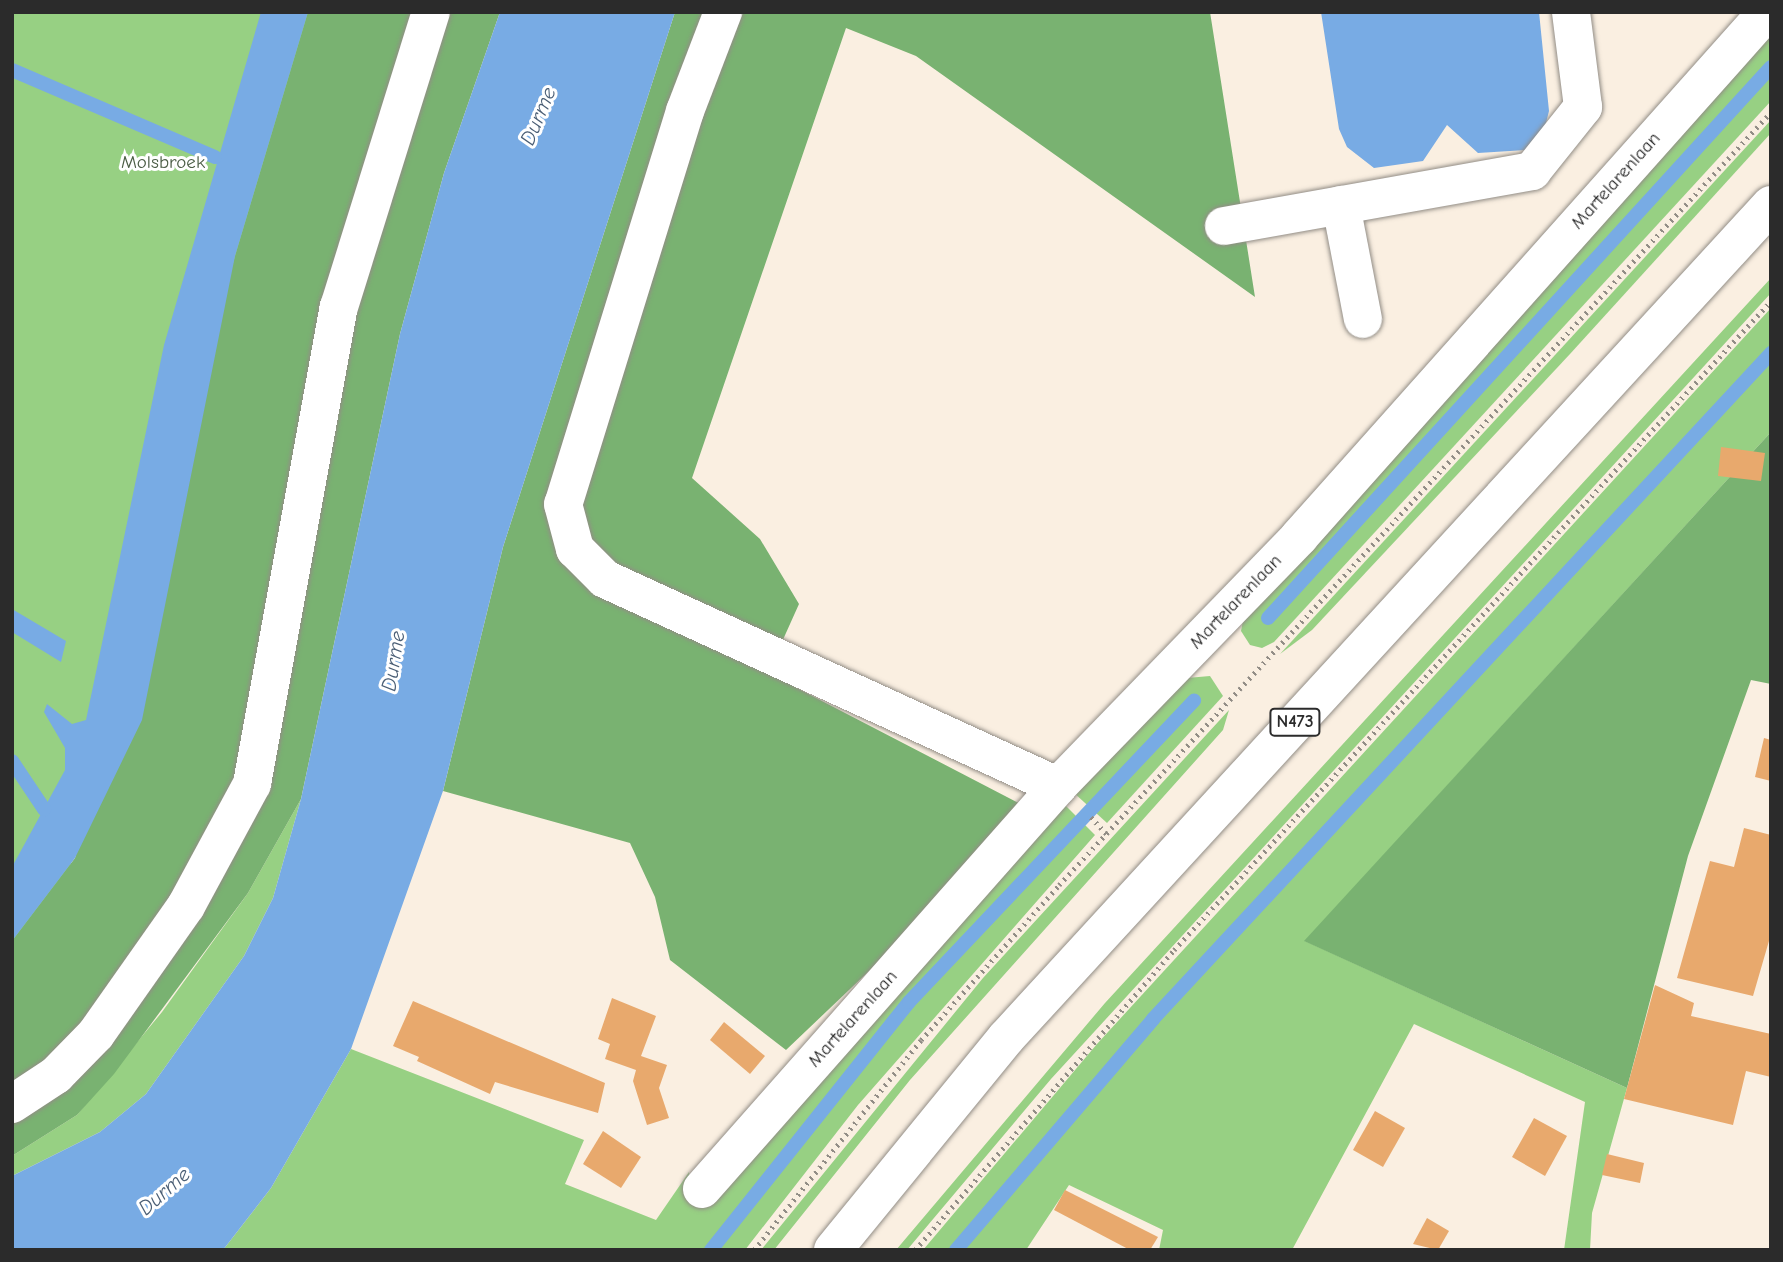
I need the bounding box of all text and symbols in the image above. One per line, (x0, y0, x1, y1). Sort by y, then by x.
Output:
water label: Durme (515, 83, 561, 149)
street label: Martelarenlaan (1566, 128, 1666, 234)
park label: Molsbroek (121, 152, 205, 174)
street label: Martelarenlaan (1185, 550, 1287, 654)
water label: Durme (376, 629, 410, 693)
road number: N473 (1269, 708, 1321, 736)
street label: Martelarenlaan (803, 966, 903, 1072)
water label: Durme (133, 1162, 195, 1220)

